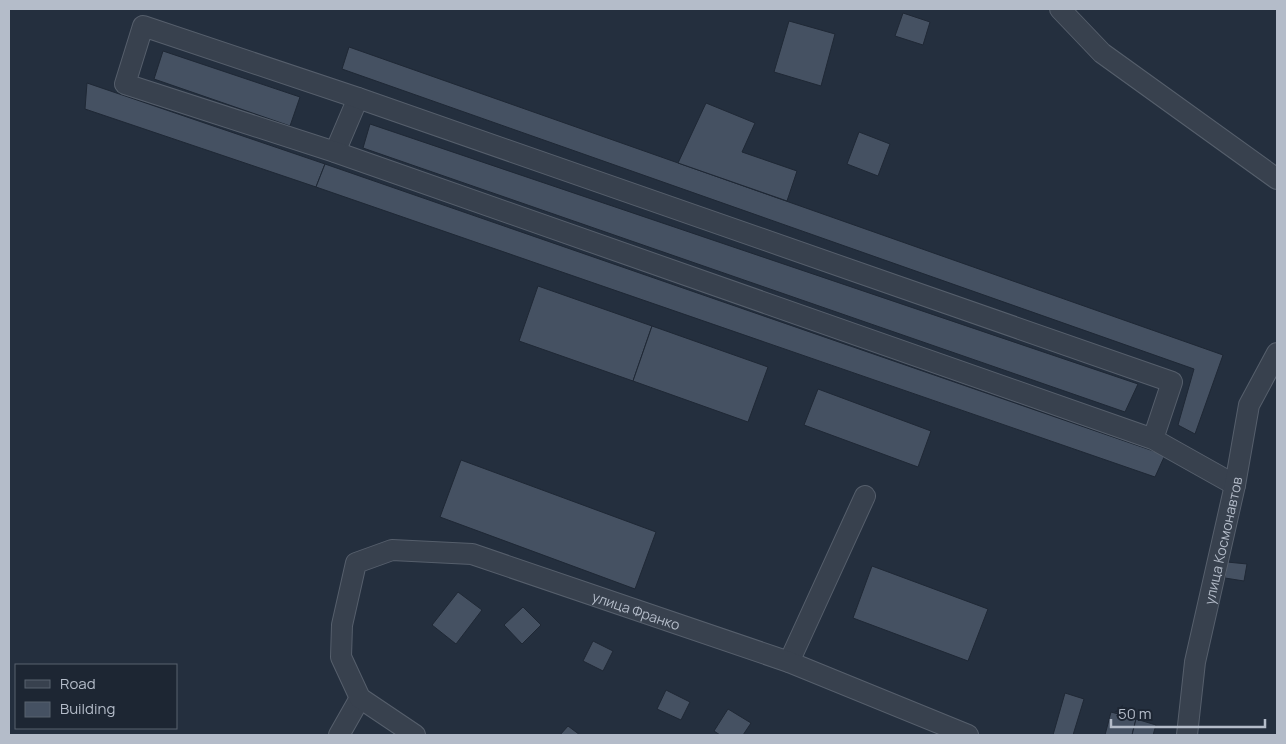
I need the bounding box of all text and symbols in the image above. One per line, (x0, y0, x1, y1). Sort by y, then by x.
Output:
street label: улица Космонавтов (1199, 475, 1246, 606)
street label: улица Франко (590, 586, 683, 634)
legend (15, 664, 178, 729)
text: Road (60, 673, 96, 694)
scale bar (1111, 696, 1265, 728)
text: Building (60, 698, 115, 719)
text: 50 m (1118, 703, 1152, 724)

